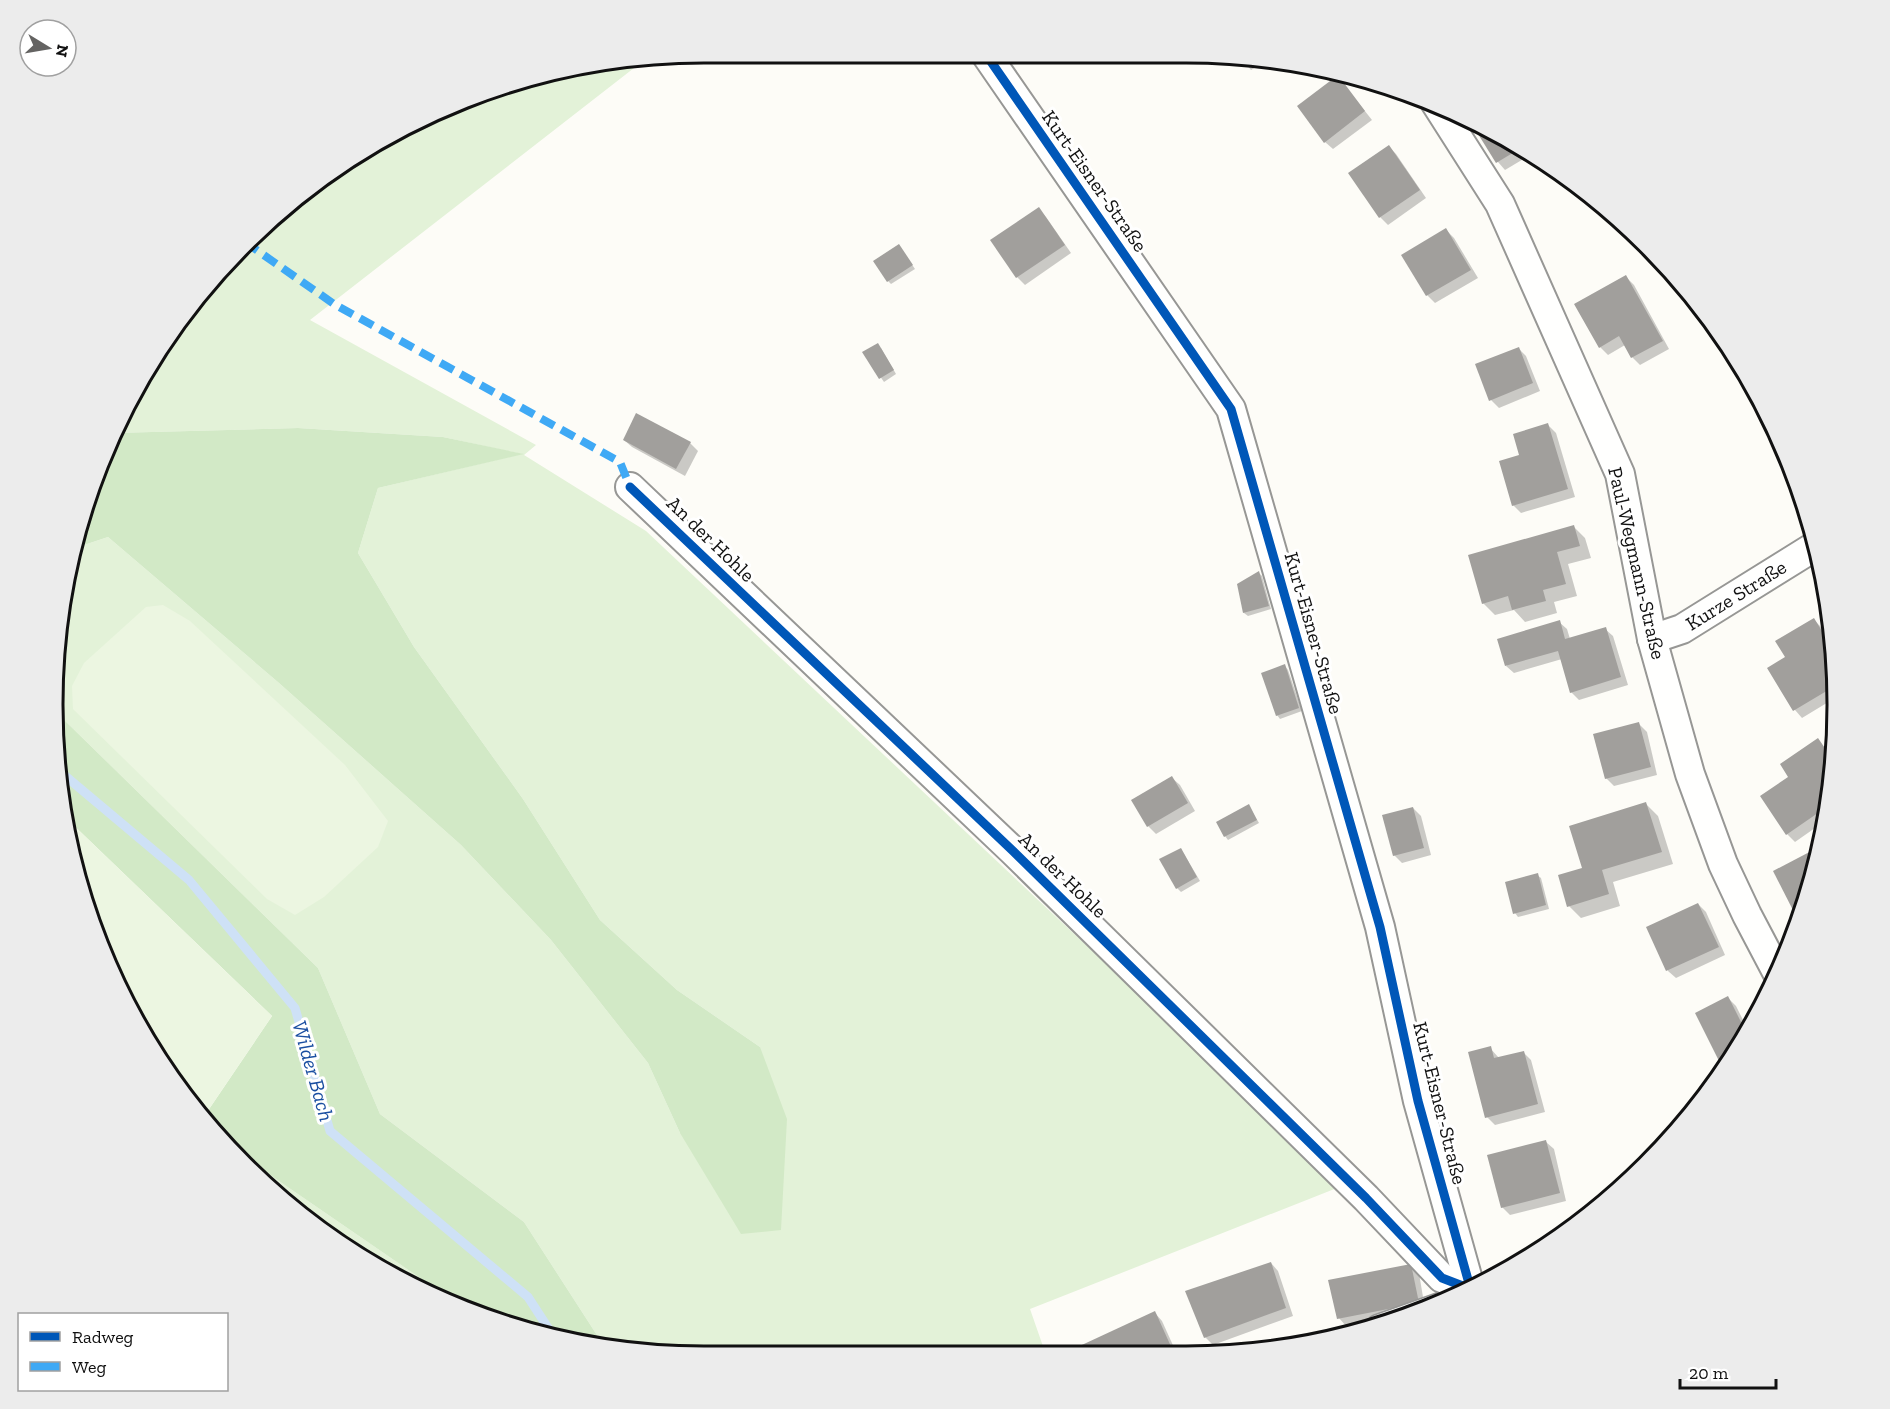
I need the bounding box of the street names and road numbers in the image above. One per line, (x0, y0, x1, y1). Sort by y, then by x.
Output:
street label: Kurt-Eisner-Straße (1037, 106, 1153, 256)
street label: Paul-Wegmann-Straße (1603, 465, 1671, 661)
street label: An der Hohle (662, 491, 760, 587)
street label: Kurt-Eisner-Straße (1279, 549, 1349, 717)
street label: Kurze Straße (1681, 555, 1791, 635)
street label: An der Hohle (1014, 827, 1112, 923)
street label: Kurt-Eisner-Straße (1408, 1019, 1472, 1187)

